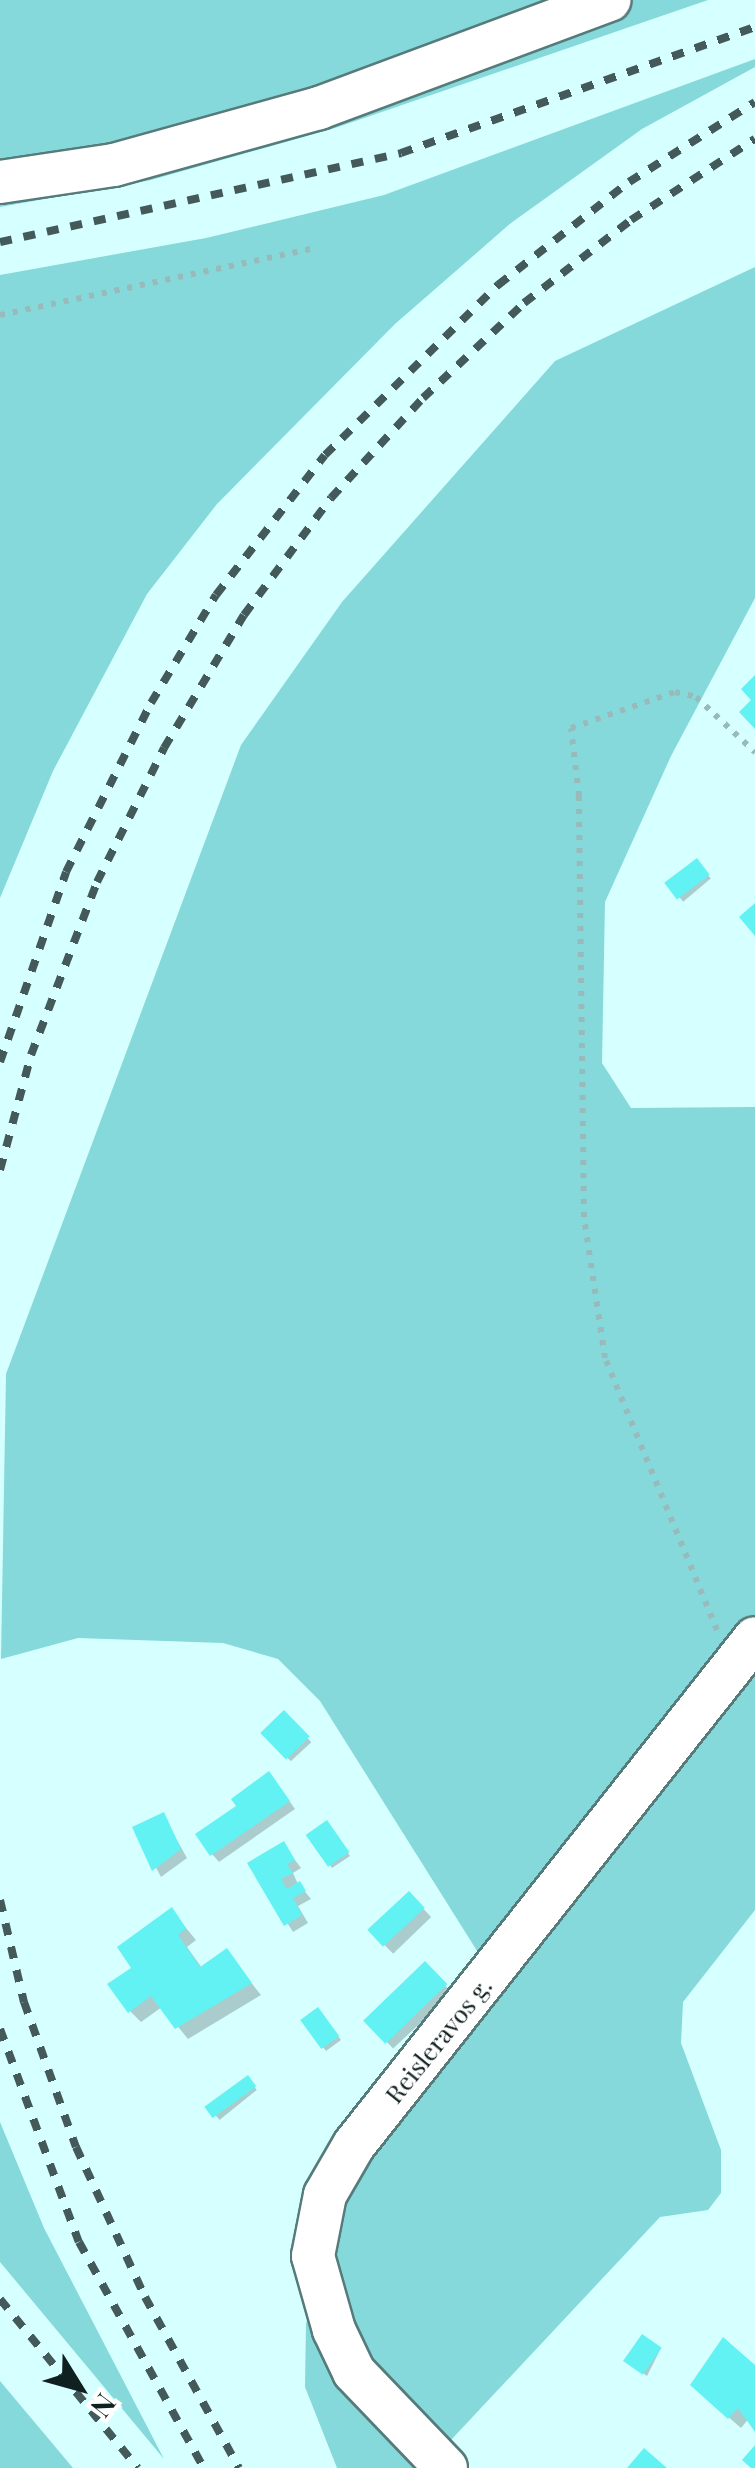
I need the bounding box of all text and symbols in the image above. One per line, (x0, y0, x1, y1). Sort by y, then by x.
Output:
street label: Reisleravos g. (378, 1971, 498, 2109)
north arrow (30, 2338, 130, 2438)
text: N (83, 2387, 125, 2426)

